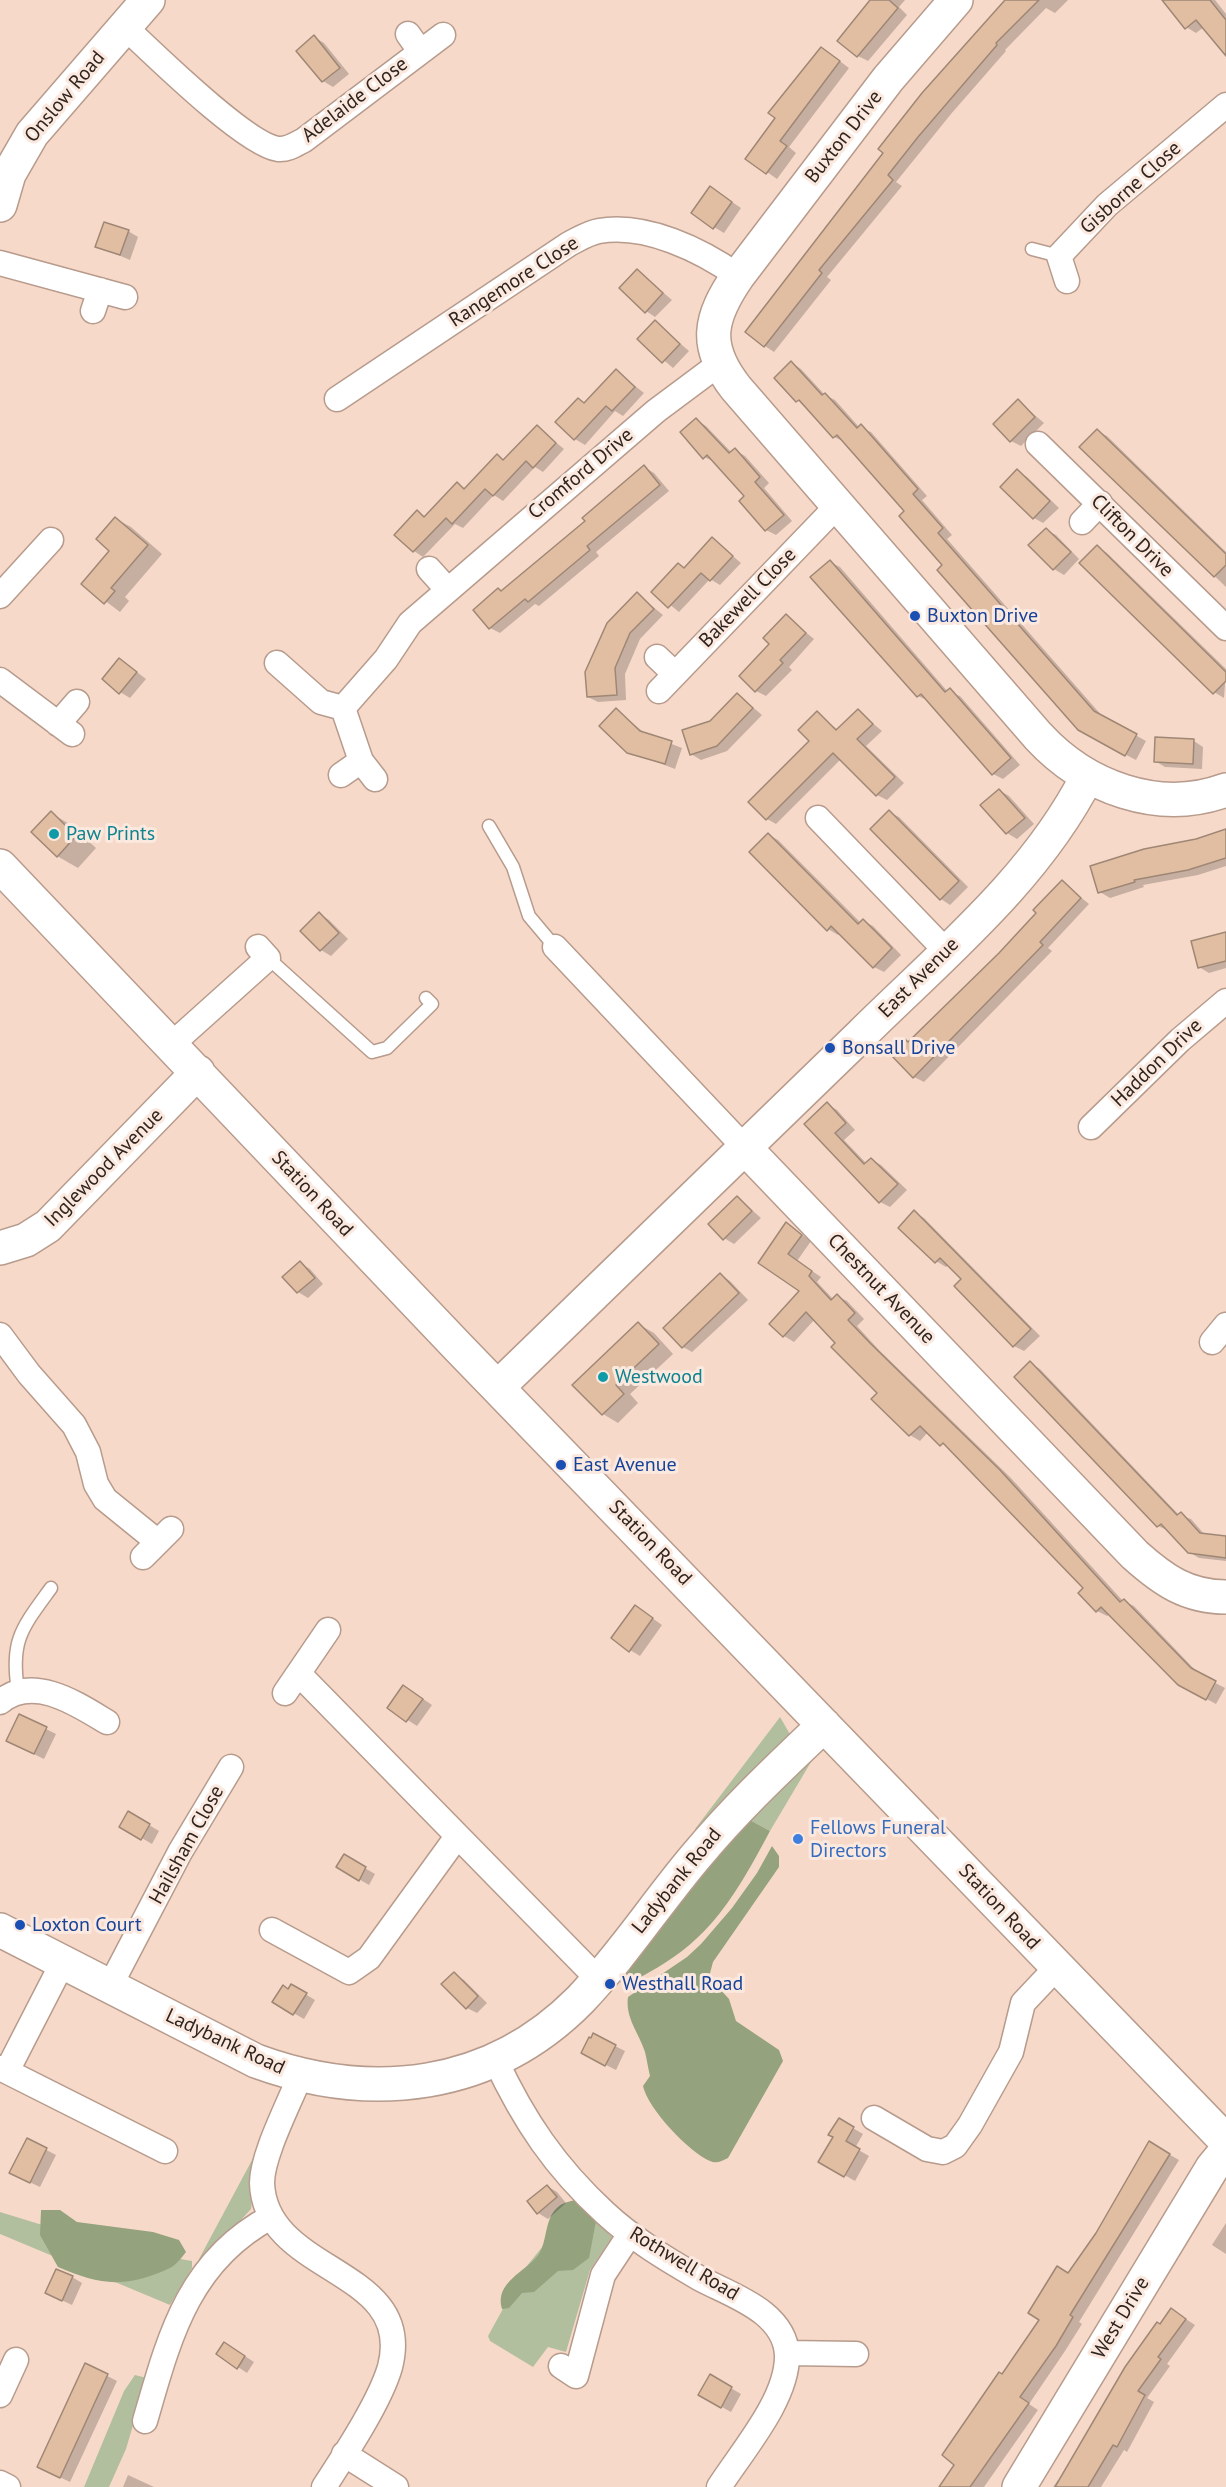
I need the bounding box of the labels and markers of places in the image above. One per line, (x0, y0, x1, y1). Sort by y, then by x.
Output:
place label: Buxton Drive (927, 604, 1038, 628)
marker: Buxton Drive (908, 609, 922, 623)
place label: Paw Prints (66, 822, 155, 846)
marker: Paw Prints (47, 827, 61, 841)
place label: Bonsall Drive (842, 1036, 956, 1060)
marker: Bonsall Drive (823, 1041, 837, 1055)
place label: Westwood (615, 1365, 703, 1389)
marker: Westwood (596, 1370, 610, 1384)
place label: East Avenue (573, 1453, 677, 1477)
marker: East Avenue (554, 1458, 568, 1472)
place label: Fellows Funeral Directors (810, 1816, 946, 1863)
marker: Fellows Funeral Directors (791, 1832, 805, 1846)
place label: Loxton Court (32, 1913, 142, 1937)
marker: Loxton Court (13, 1918, 27, 1932)
place label: Westhall Road (622, 1972, 743, 1996)
marker: Westhall Road (603, 1977, 617, 1991)

